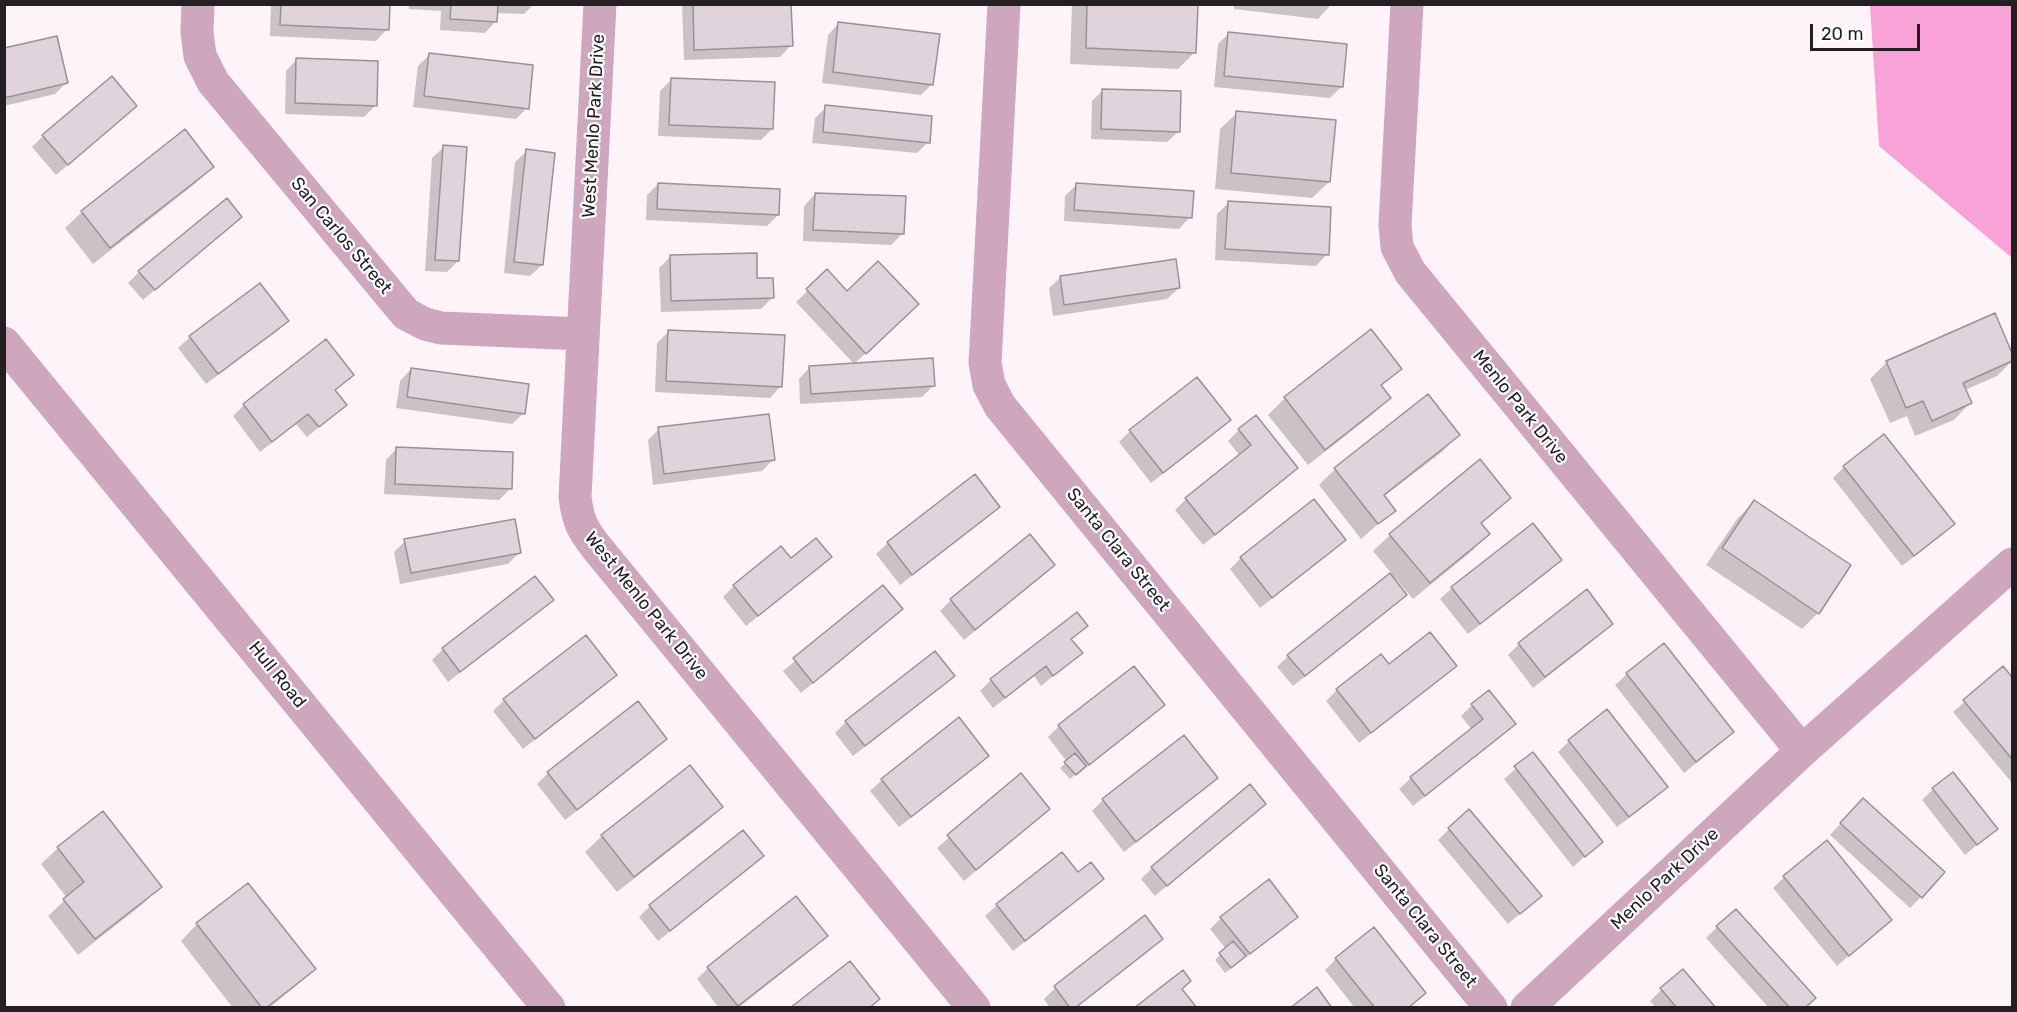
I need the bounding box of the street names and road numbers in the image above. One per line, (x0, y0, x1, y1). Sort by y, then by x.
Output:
street label: West Menlo Park Drive (578, 33, 610, 219)
street label: San Carlos Street (286, 173, 396, 299)
street label: Menlo Park Drive (1468, 346, 1572, 468)
street label: Santa Clara Street (1062, 484, 1174, 616)
street label: West Menlo Park Drive (580, 528, 712, 684)
street label: Hull Road (244, 637, 310, 713)
street label: Menlo Park Drive (1607, 824, 1723, 934)
street label: Santa Clara Street (1369, 860, 1481, 992)

